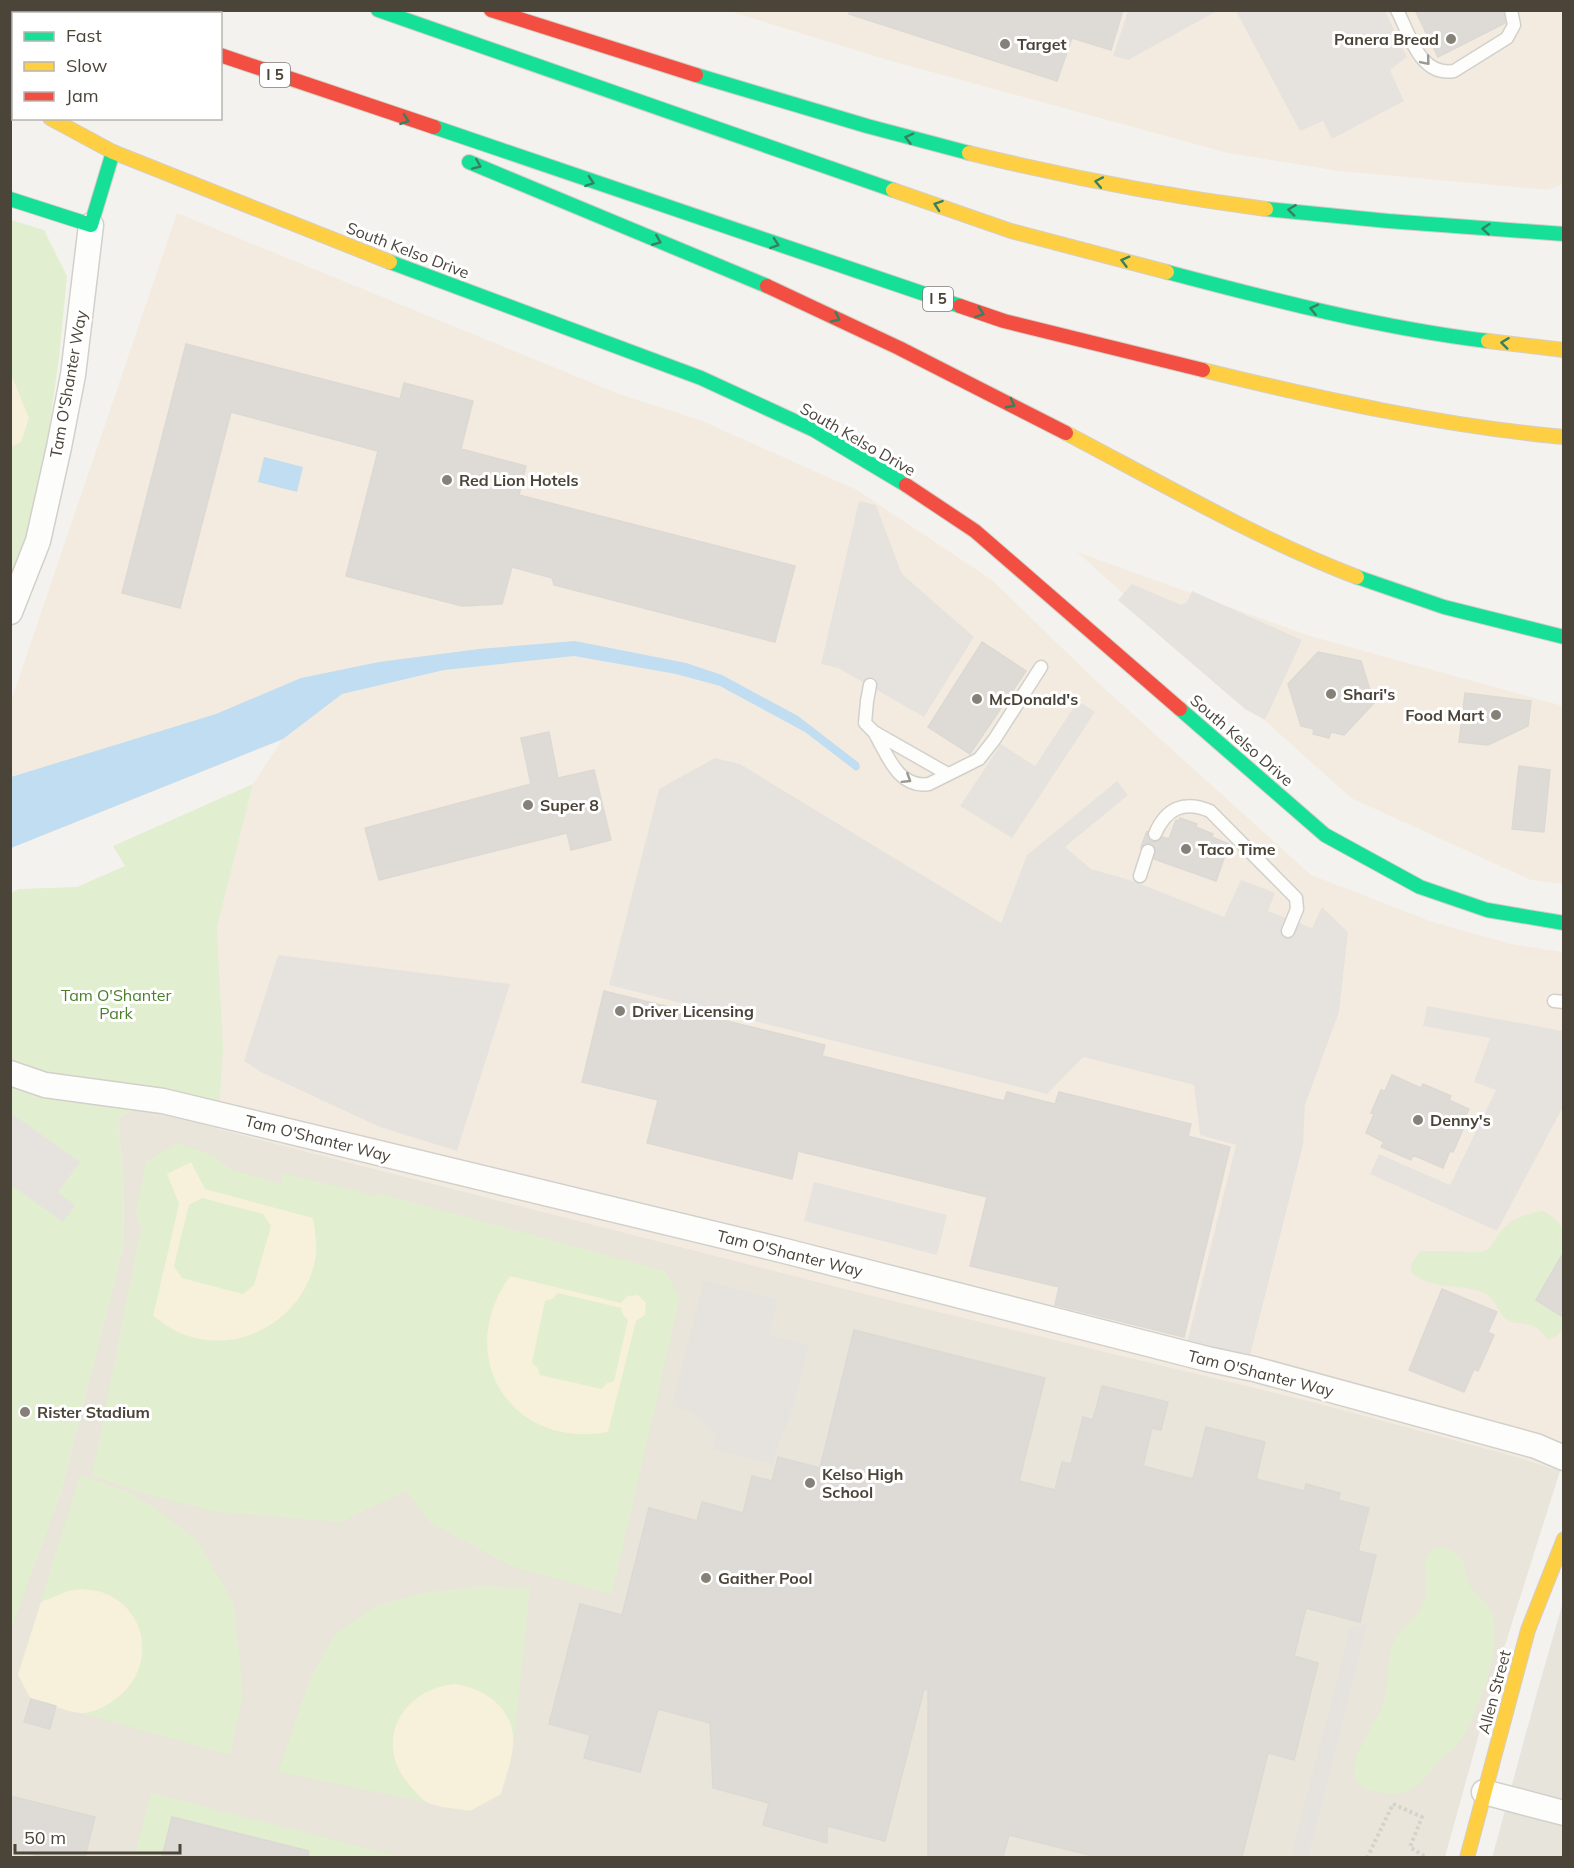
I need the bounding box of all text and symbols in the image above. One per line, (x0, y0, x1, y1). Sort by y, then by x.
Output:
legend (12, 12, 222, 120)
text: Fast (66, 24, 102, 47)
place label: Panera Bread (1334, 29, 1439, 49)
marker: Panera Bread (1444, 32, 1458, 46)
place label: Target (1017, 34, 1067, 54)
marker: Target (998, 37, 1012, 51)
text: Slow (66, 54, 108, 77)
one-way arrow (1418, 54, 1429, 65)
road number: I 5 (260, 63, 290, 87)
text: Jam (66, 84, 99, 107)
one-way arrow (400, 112, 410, 125)
one-way arrow (905, 133, 915, 145)
one-way arrow (471, 158, 482, 170)
one-way arrow (584, 175, 595, 187)
one-way arrow (1095, 176, 1105, 189)
one-way arrow (933, 200, 944, 213)
one-way arrow (1288, 205, 1297, 217)
street label: South Kelso Drive (344, 217, 472, 283)
one-way arrow (1482, 222, 1491, 235)
one-way arrow (651, 234, 662, 246)
one-way arrow (769, 237, 780, 249)
one-way arrow (1120, 256, 1130, 268)
road number: I 5 (923, 287, 953, 311)
one-way arrow (1309, 303, 1319, 316)
one-way arrow (974, 306, 985, 318)
street label: Tam O'Shanter Way (45, 308, 91, 459)
one-way arrow (829, 310, 840, 322)
one-way arrow (1501, 337, 1510, 350)
one-way arrow (1004, 397, 1015, 408)
street label: South Kelso Drive (797, 398, 919, 480)
place label: Red Lion Hotels (459, 470, 578, 490)
marker: Red Lion Hotels (440, 473, 454, 487)
place label: Shari's (1343, 684, 1395, 704)
marker: Shari's (1324, 687, 1338, 701)
place label: McDonald's (989, 689, 1078, 709)
street label: South Kelso Drive (1186, 690, 1298, 790)
marker: McDonald's (970, 692, 984, 706)
place label: Food Mart (1405, 705, 1484, 725)
marker: Food Mart (1489, 708, 1503, 722)
one-way arrow (900, 771, 911, 782)
place label: Super 8 (540, 795, 599, 815)
marker: Super 8 (521, 798, 535, 812)
place label: Taco Time (1198, 839, 1276, 859)
marker: Taco Time (1179, 842, 1193, 856)
park label: Tam O'Shanter Park (61, 985, 171, 1023)
place label: Driver Licensing (632, 1001, 754, 1021)
marker: Driver Licensing (613, 1004, 627, 1018)
street label: Tam O'Shanter Way (243, 1110, 393, 1166)
place label: Denny's (1430, 1110, 1491, 1130)
marker: Denny's (1411, 1113, 1425, 1127)
street label: Tam O'Shanter Way (715, 1225, 865, 1281)
street label: Tam O'Shanter Way (1186, 1345, 1336, 1401)
place label: Rister Stadium (37, 1402, 150, 1422)
marker: Rister Stadium (18, 1405, 32, 1419)
place label: Kelso High School (822, 1464, 903, 1502)
marker: Kelso High School (803, 1476, 817, 1490)
place label: Gaither Pool (718, 1568, 812, 1588)
marker: Gaither Pool (699, 1571, 713, 1585)
street label: Allen Street (1473, 1648, 1515, 1736)
scale bar (15, 1817, 180, 1855)
text: 50 m (24, 1826, 66, 1849)

